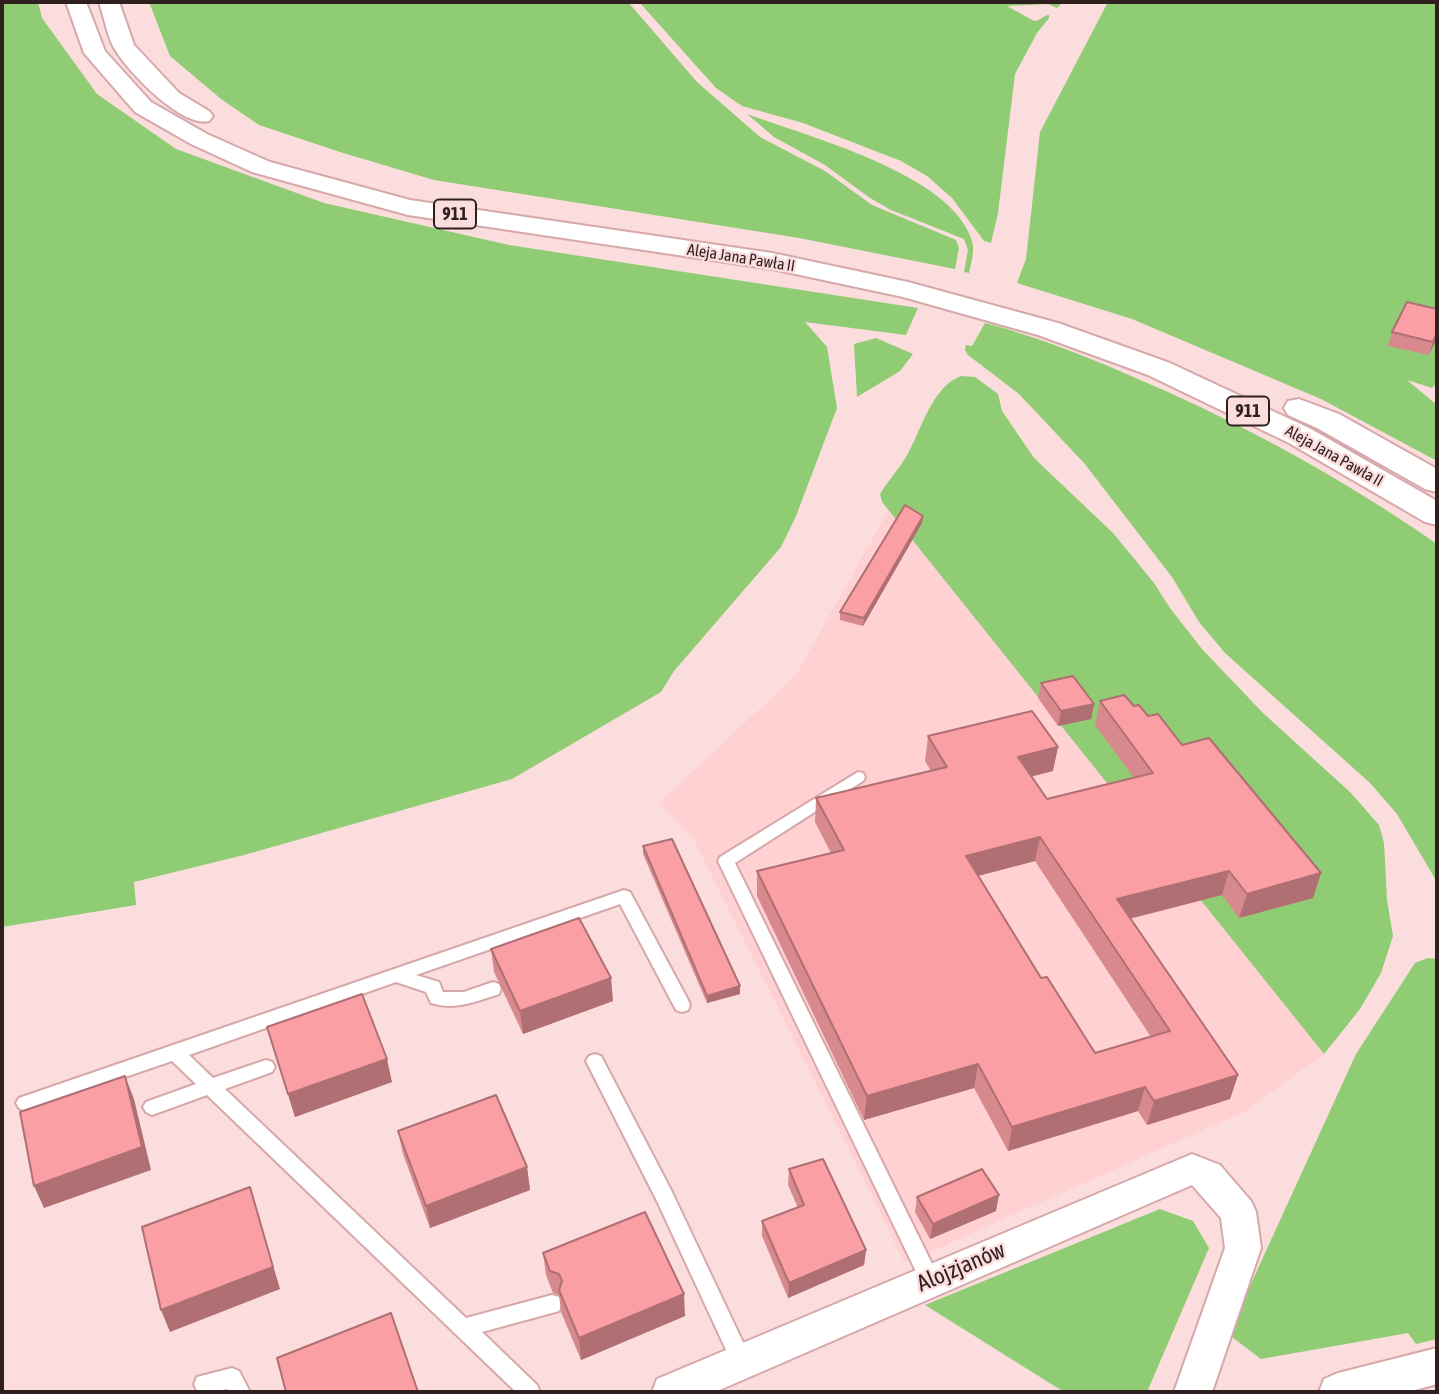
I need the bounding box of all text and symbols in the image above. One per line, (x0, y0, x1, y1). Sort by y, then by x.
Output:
road number: 911 (434, 200, 476, 229)
street label: Aleja Jana Pawła II (686, 240, 796, 276)
road number: 911 (1227, 396, 1269, 426)
street label: Aleja Jana Pawła II (1282, 421, 1386, 491)
street label: Alojzjanów (913, 1236, 1009, 1298)

